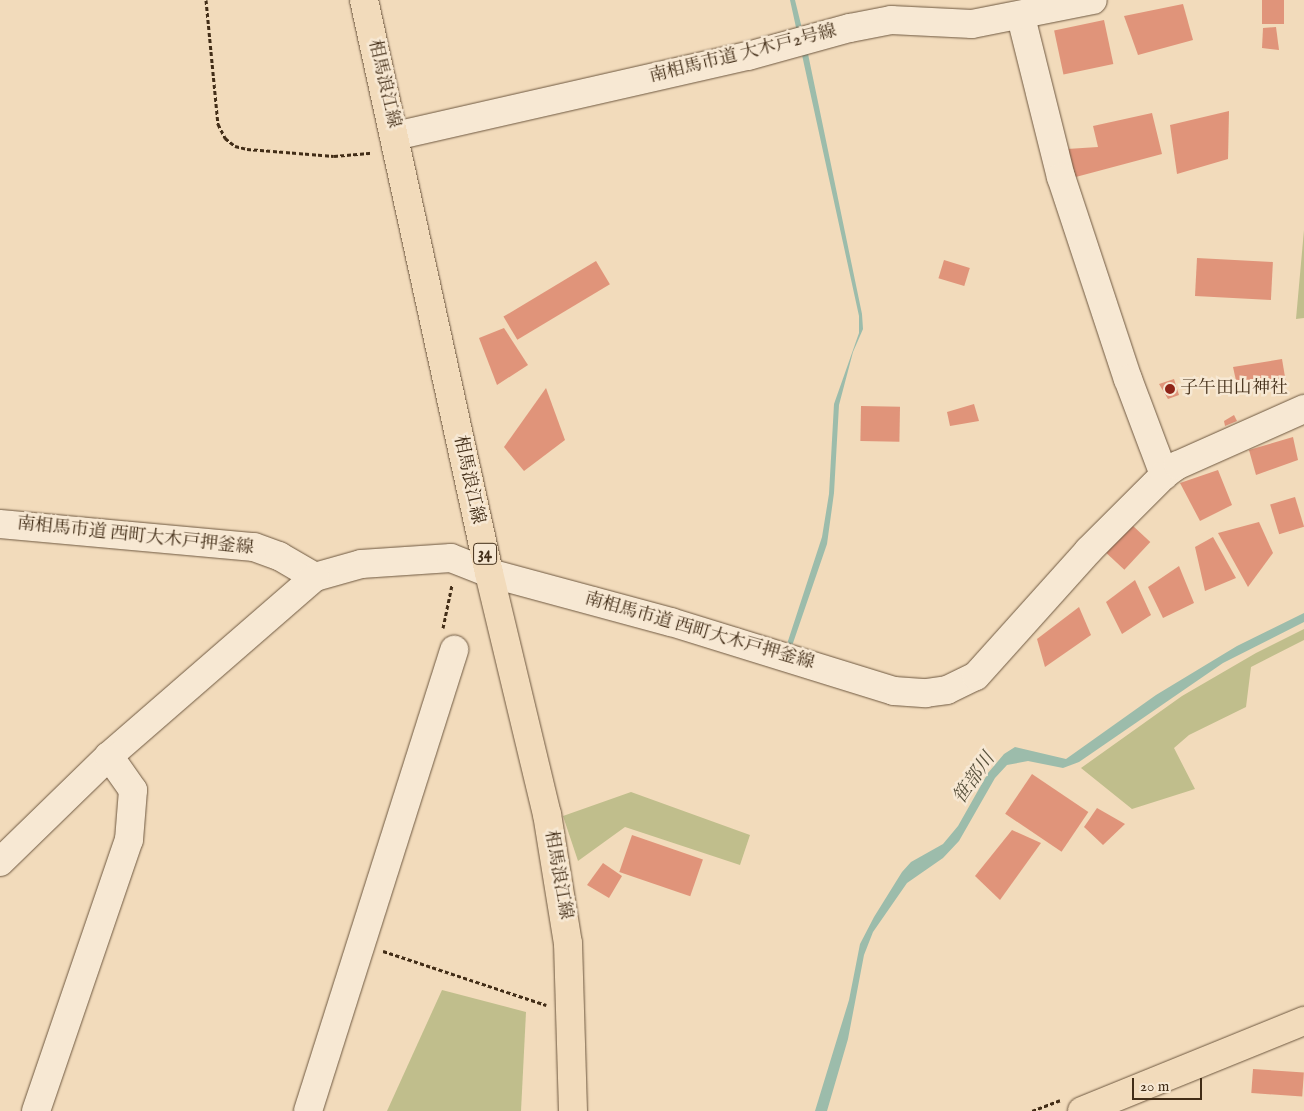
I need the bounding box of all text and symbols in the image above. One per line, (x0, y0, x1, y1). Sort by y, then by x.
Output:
street label: 南相馬市道 大木戸2号線 (647, 21, 839, 89)
street label: 相馬浪江線 (362, 38, 404, 130)
place label: 子午田山神社 (1180, 378, 1288, 400)
marker: 子午田山神社 (1164, 383, 1176, 395)
street label: 相馬浪江線 (448, 434, 488, 526)
street label: 南相馬市道 西町大木戸押釜線 (16, 514, 254, 560)
road number: 34 (472, 540, 498, 568)
street label: 南相馬市道 西町大木戸押釜線 (582, 589, 816, 675)
water label: 笹部川 (949, 749, 1001, 809)
street label: 相馬浪江線 (539, 829, 575, 921)
scale bar (1134, 1068, 1204, 1100)
text: 20 m (1140, 1077, 1169, 1096)

